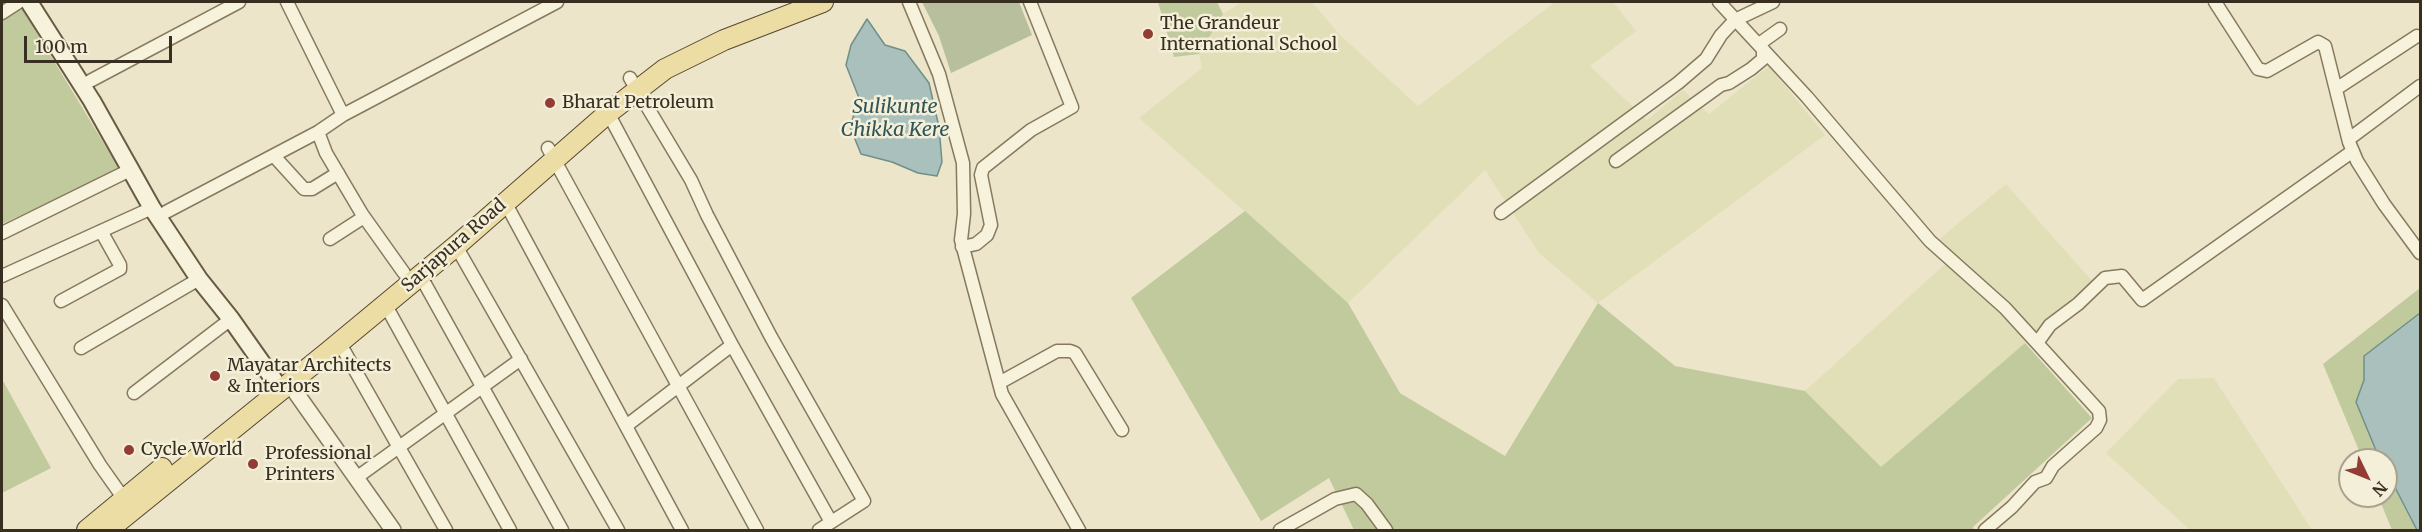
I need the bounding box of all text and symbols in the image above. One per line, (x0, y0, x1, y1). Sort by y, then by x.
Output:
place label: The Grandeur International School (1160, 13, 1337, 56)
scale bar (27, 24, 176, 62)
marker: The Grandeur International School (1141, 27, 1155, 41)
text: 100 m (35, 35, 88, 58)
place label: Bharat Petroleum (562, 92, 714, 114)
water label: Sulikunte Chikka Kere (841, 95, 949, 142)
marker: Bharat Petroleum (543, 96, 557, 110)
street label: Sarjapura Road (397, 195, 511, 297)
place label: Mayatar Architects & Interiors (227, 355, 391, 398)
marker: Mayatar Architects & Interiors (208, 369, 222, 383)
place label: Cycle World (141, 439, 243, 461)
marker: Cycle World (122, 443, 136, 457)
place label: Professional Printers (265, 443, 372, 486)
north arrow (2338, 448, 2398, 508)
marker: Professional Printers (246, 457, 260, 471)
text: N (2368, 477, 2391, 500)

